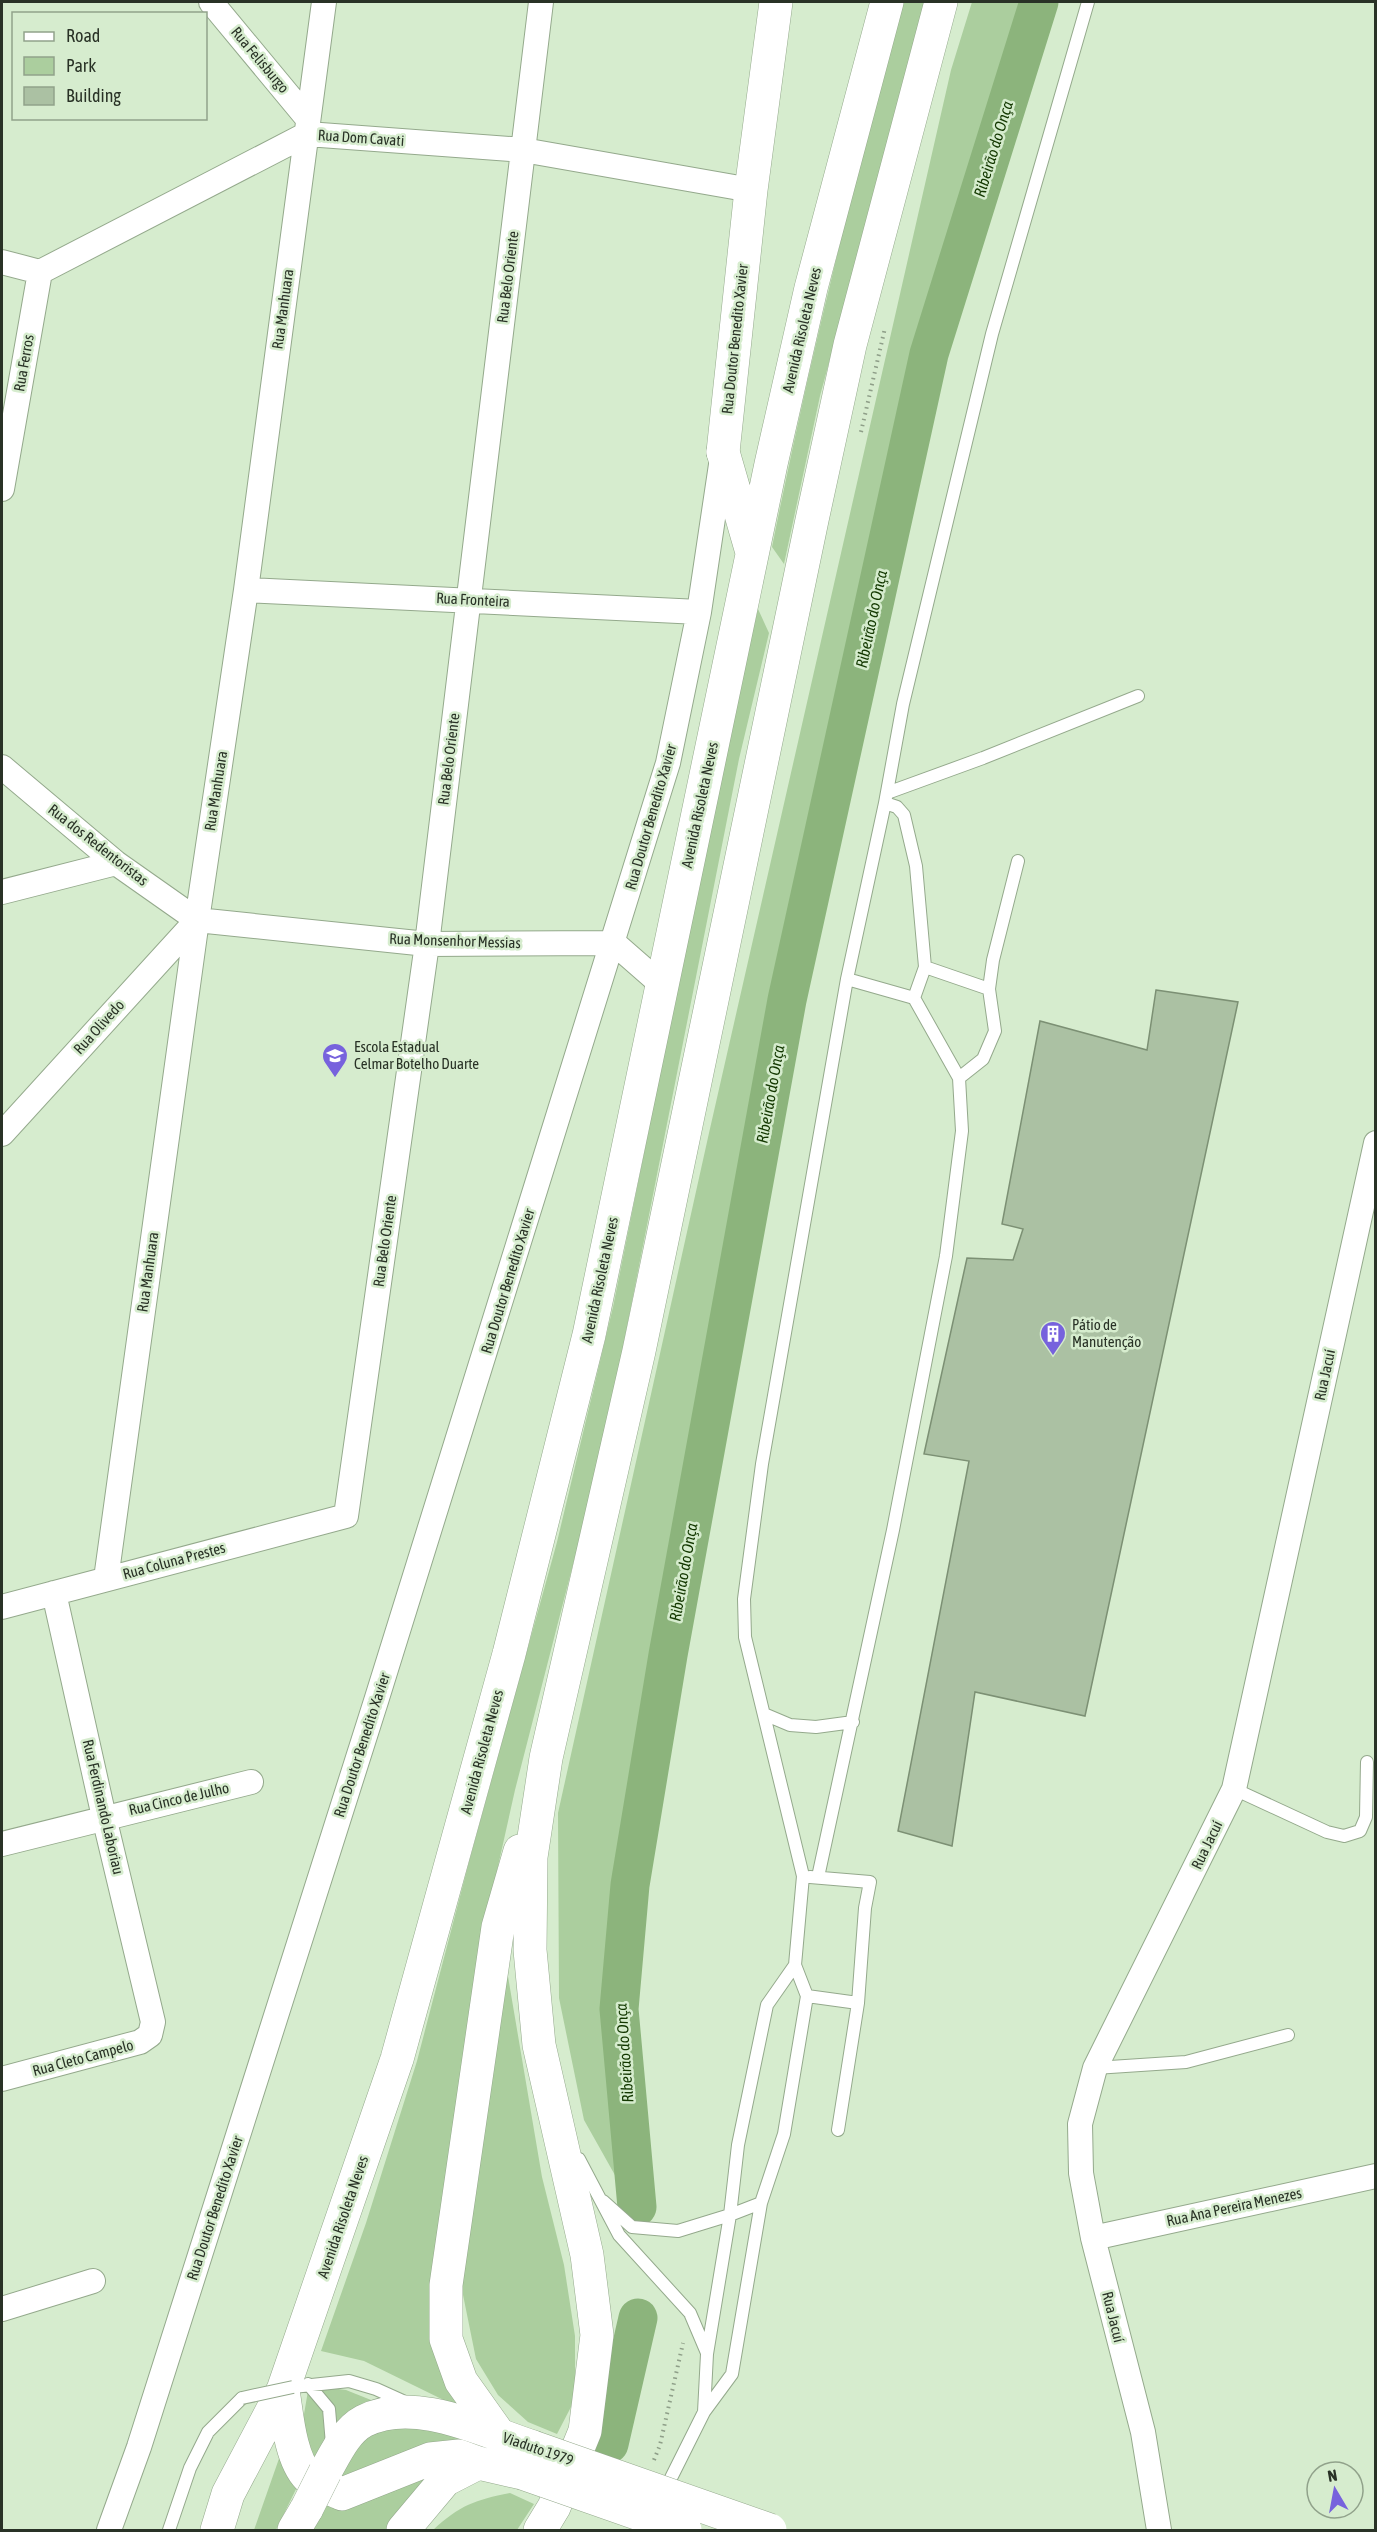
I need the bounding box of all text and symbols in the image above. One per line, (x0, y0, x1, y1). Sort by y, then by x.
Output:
legend (12, 12, 207, 120)
street label: Rua Felisburgo (228, 23, 293, 96)
text: Road (66, 25, 100, 46)
text: Park (66, 55, 96, 76)
text: Building (66, 85, 121, 106)
water label: Ribeirão do Onça (970, 98, 1017, 199)
street label: Rua Dom Cavati (317, 126, 405, 149)
street label: Rua Belo Oriente (493, 230, 522, 324)
street label: Rua Doutor Benedito Xavier (718, 263, 751, 415)
street label: Avenida Risoleta Neves (779, 266, 824, 394)
street label: Rua Manhuara (268, 268, 297, 350)
street label: Rua Ferros (10, 333, 37, 393)
water label: Ribeirão do Onça (852, 568, 891, 670)
street label: Rua Fronteira (436, 589, 510, 610)
street label: Rua Belo Oriente (434, 712, 463, 806)
street label: Avenida Risoleta Neves (678, 741, 721, 869)
street label: Rua Doutor Benedito Xavier (622, 742, 680, 892)
street label: Rua Manhuara (201, 750, 230, 832)
street label: Rua dos Redentoristas (45, 800, 151, 889)
street label: Rua Monsenhor Messias (389, 930, 521, 951)
street label: Rua Olivedo (70, 996, 127, 1057)
place label: Escola Estadual Celmar Botelho Duarte (354, 1038, 479, 1072)
school or university icon: Escola Estadual Celmar Botelho Duarte (320, 1041, 350, 1079)
water label: Ribeirão do Onça (753, 1043, 789, 1145)
street label: Rua Belo Oriente (370, 1194, 399, 1288)
street label: Rua Doutor Benedito Xavier (477, 1206, 538, 1355)
street label: Avenida Risoleta Neves (578, 1216, 621, 1344)
street label: Rua Manhuara (133, 1231, 162, 1313)
place label: Pátio de Manutenção (1072, 1316, 1141, 1350)
building icon: Pátio de Manutenção (1038, 1319, 1068, 1357)
street label: Rua Jacuí (1311, 1347, 1338, 1402)
water label: Ribeirão do Onça (666, 1521, 702, 1623)
street label: Rua Coluna Prestes (121, 1539, 227, 1582)
street label: Rua Doutor Benedito Xavier (330, 1670, 393, 1819)
street label: Avenida Risoleta Neves (457, 1688, 506, 1816)
street label: Rua Ferdinando Laboriau (80, 1738, 127, 1876)
street label: Rua Cinco de Julho (127, 1779, 231, 1818)
street label: Rua Jacuí (1188, 1817, 1226, 1872)
water label: Ribeirão do Onça (612, 2002, 637, 2103)
street label: Rua Cleto Campelo (31, 2036, 135, 2079)
street label: Rua Doutor Benedito Xavier (183, 2133, 246, 2282)
street label: Avenida Risoleta Neves (314, 2154, 371, 2280)
street label: Rua Ana Pereira Menezes (1165, 2184, 1303, 2229)
street label: Rua Jacuí (1099, 2290, 1128, 2345)
street label: Viaduto 1979 (501, 2429, 576, 2469)
north arrow (1305, 2460, 1365, 2520)
text: N (1326, 2466, 1339, 2485)

